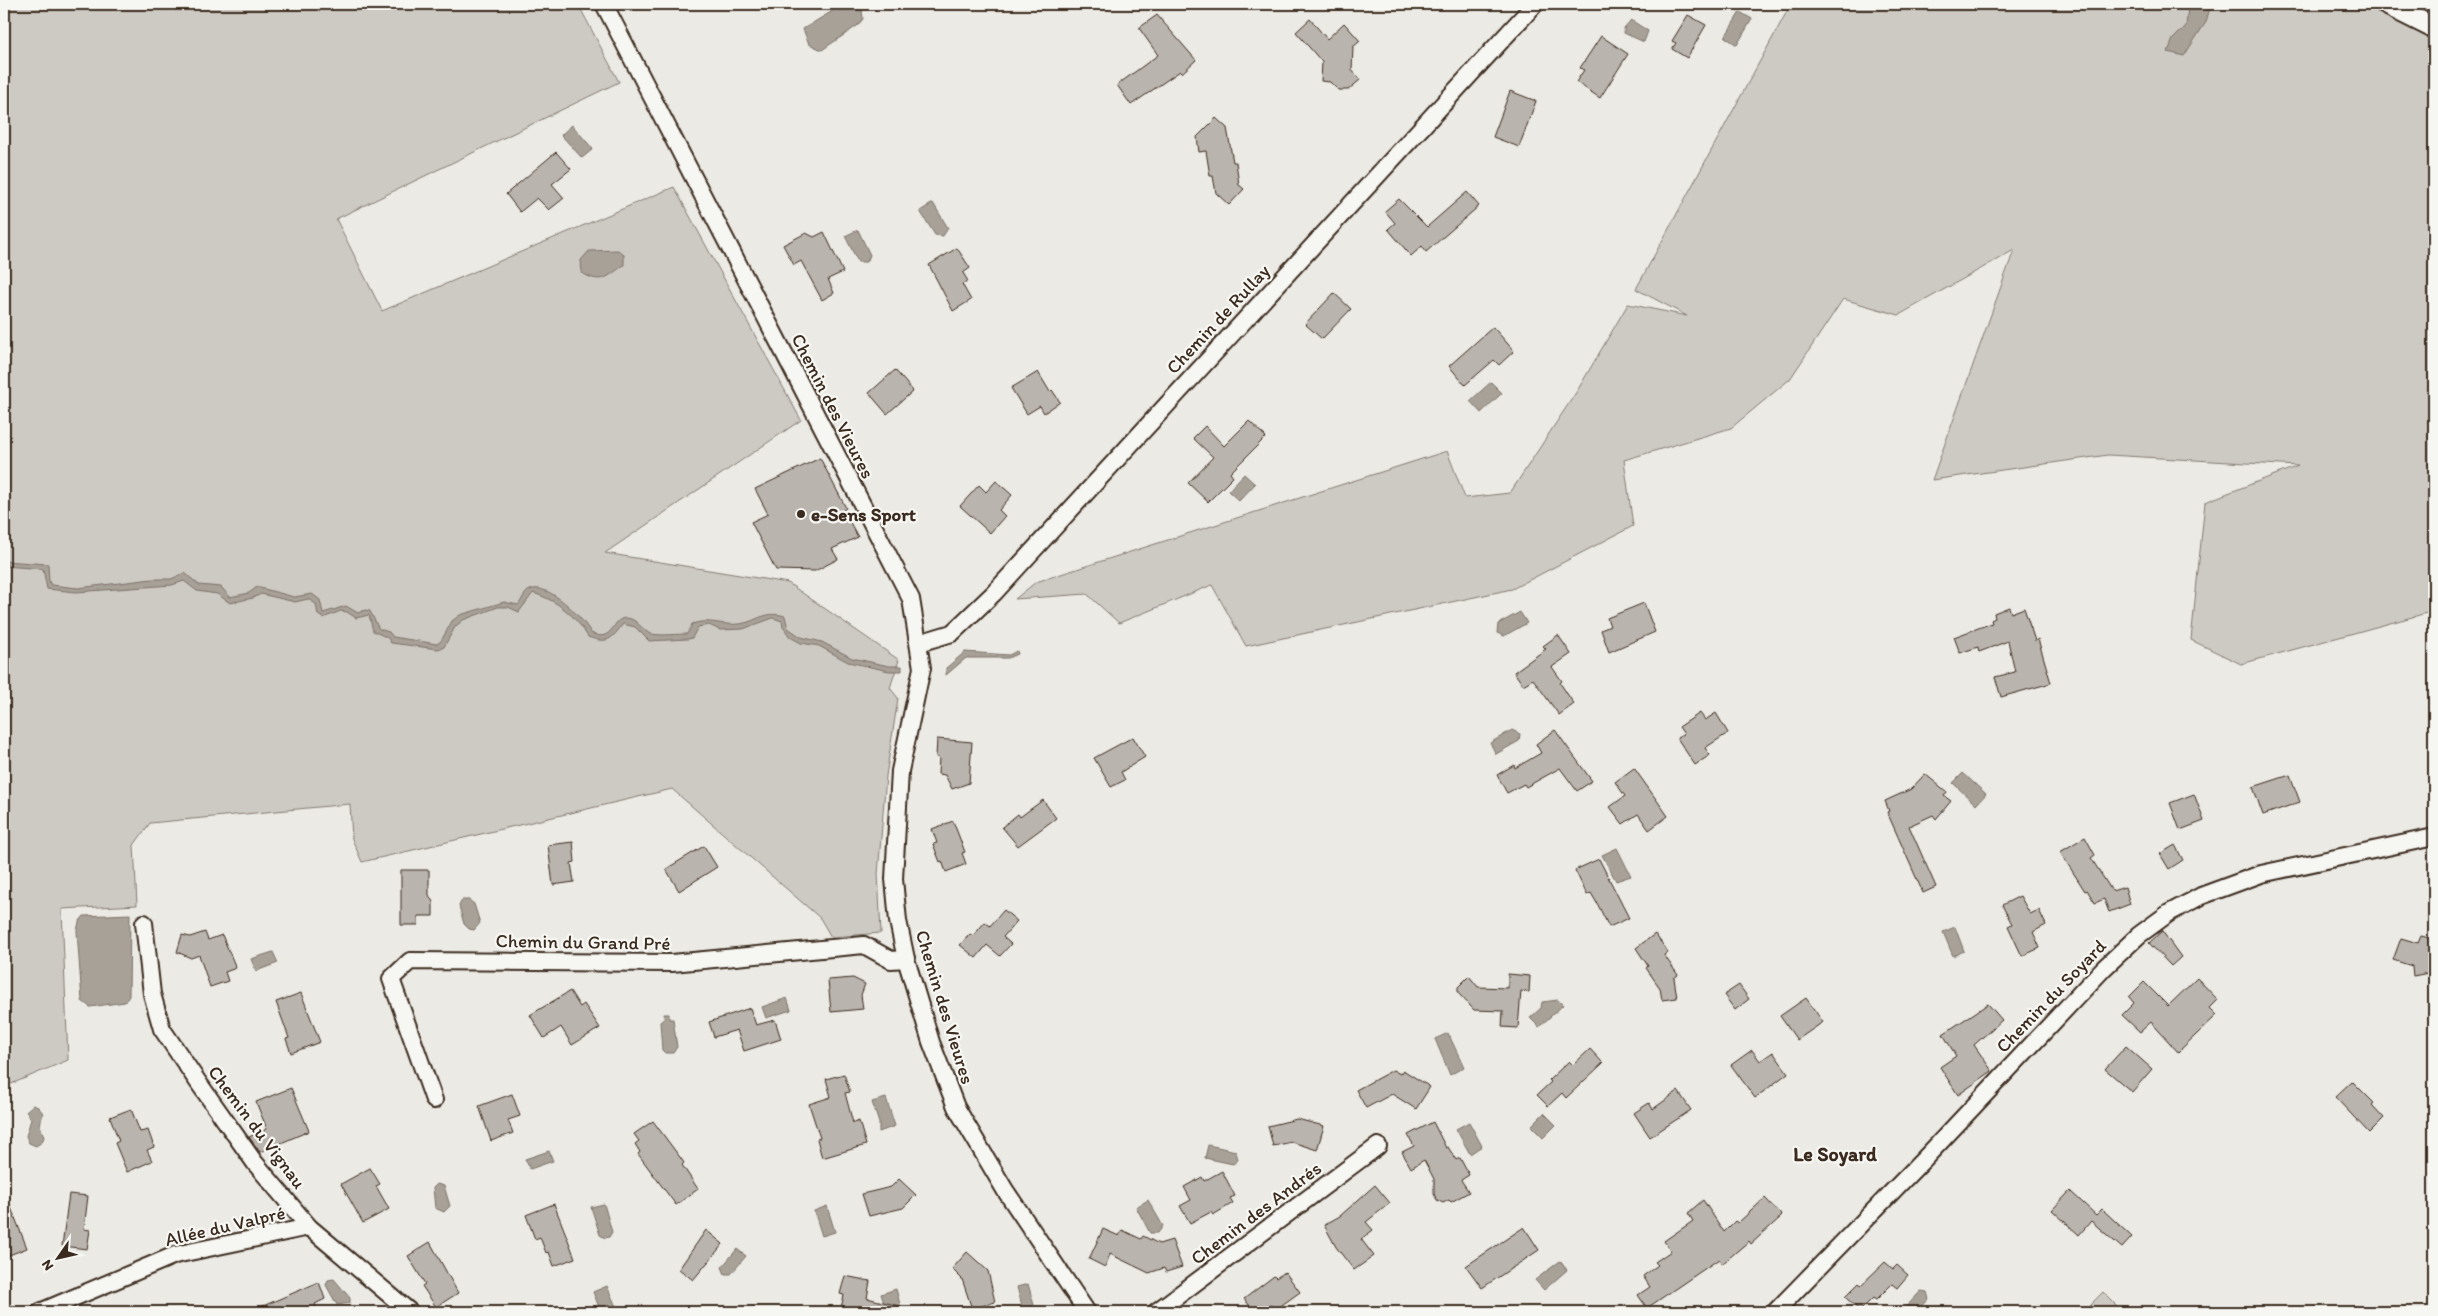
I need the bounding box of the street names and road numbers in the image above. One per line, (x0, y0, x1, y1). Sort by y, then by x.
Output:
street label: Chemin de Rullay (1161, 259, 1275, 379)
street label: Chemin des Vieures (786, 330, 880, 482)
street label: Chemin des Vieures (911, 927, 979, 1087)
street label: Chemin du Grand Pré (495, 929, 671, 955)
street label: Chemin du Soyard (1991, 934, 2111, 1057)
street label: Chemin du Vignau (203, 1061, 311, 1194)
street label: Chemin des Andrés (1186, 1156, 1326, 1270)
street label: Allée du Valpré (163, 1201, 287, 1251)

